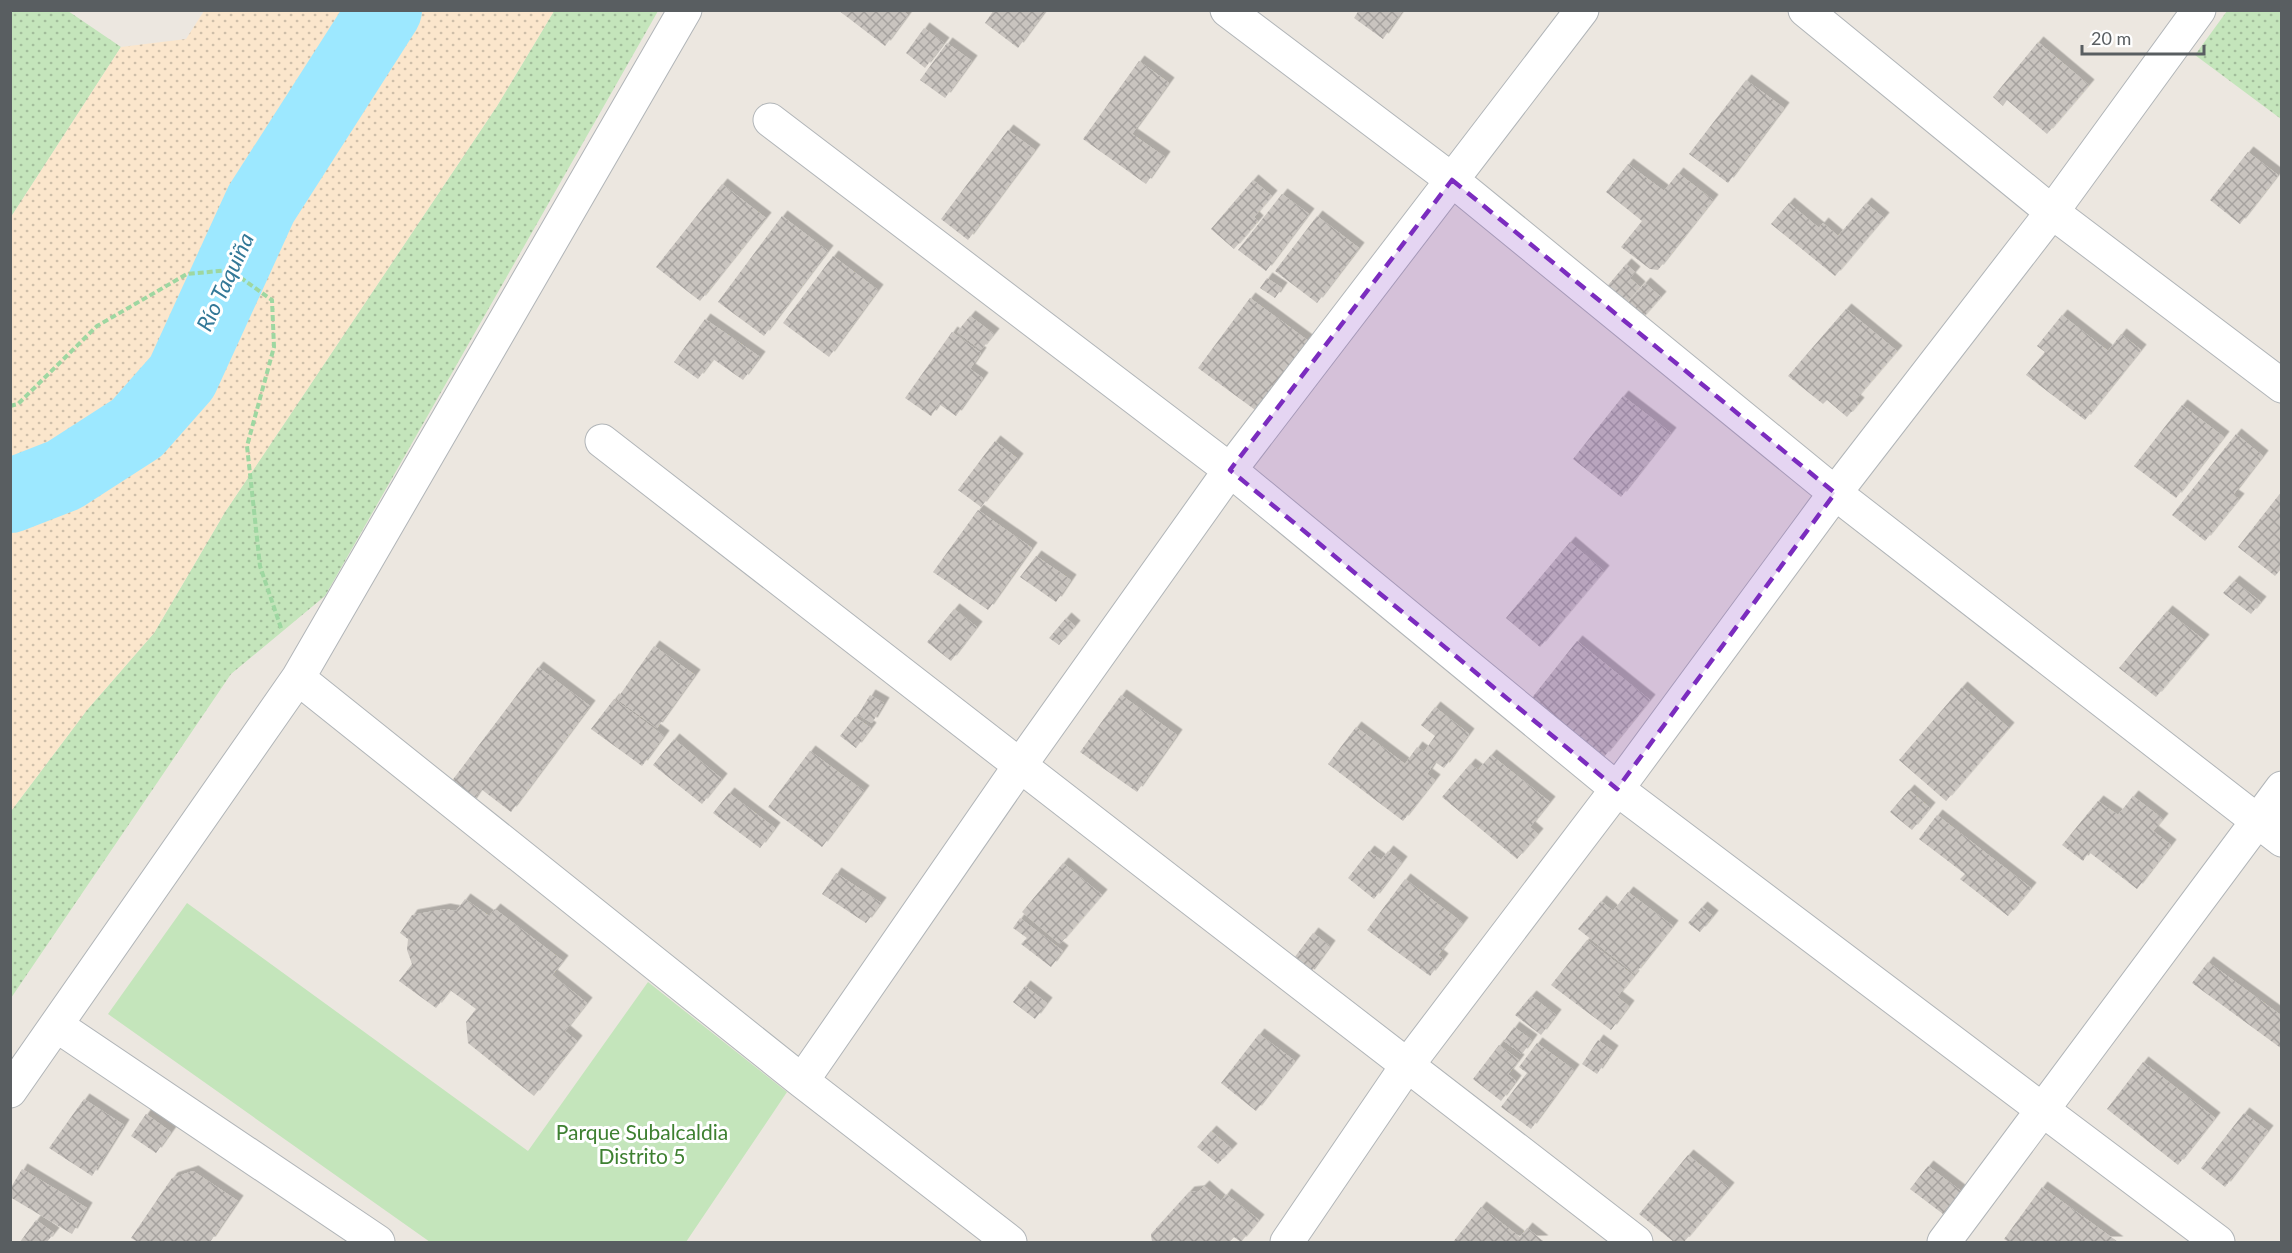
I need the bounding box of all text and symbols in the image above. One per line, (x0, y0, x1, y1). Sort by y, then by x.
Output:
scale bar (2082, 18, 2204, 56)
text: 20 m (2091, 27, 2131, 49)
water label: Río Taquiña (190, 228, 259, 335)
park label: Parque Subalcaldia Distrito 5 (556, 1119, 728, 1168)

